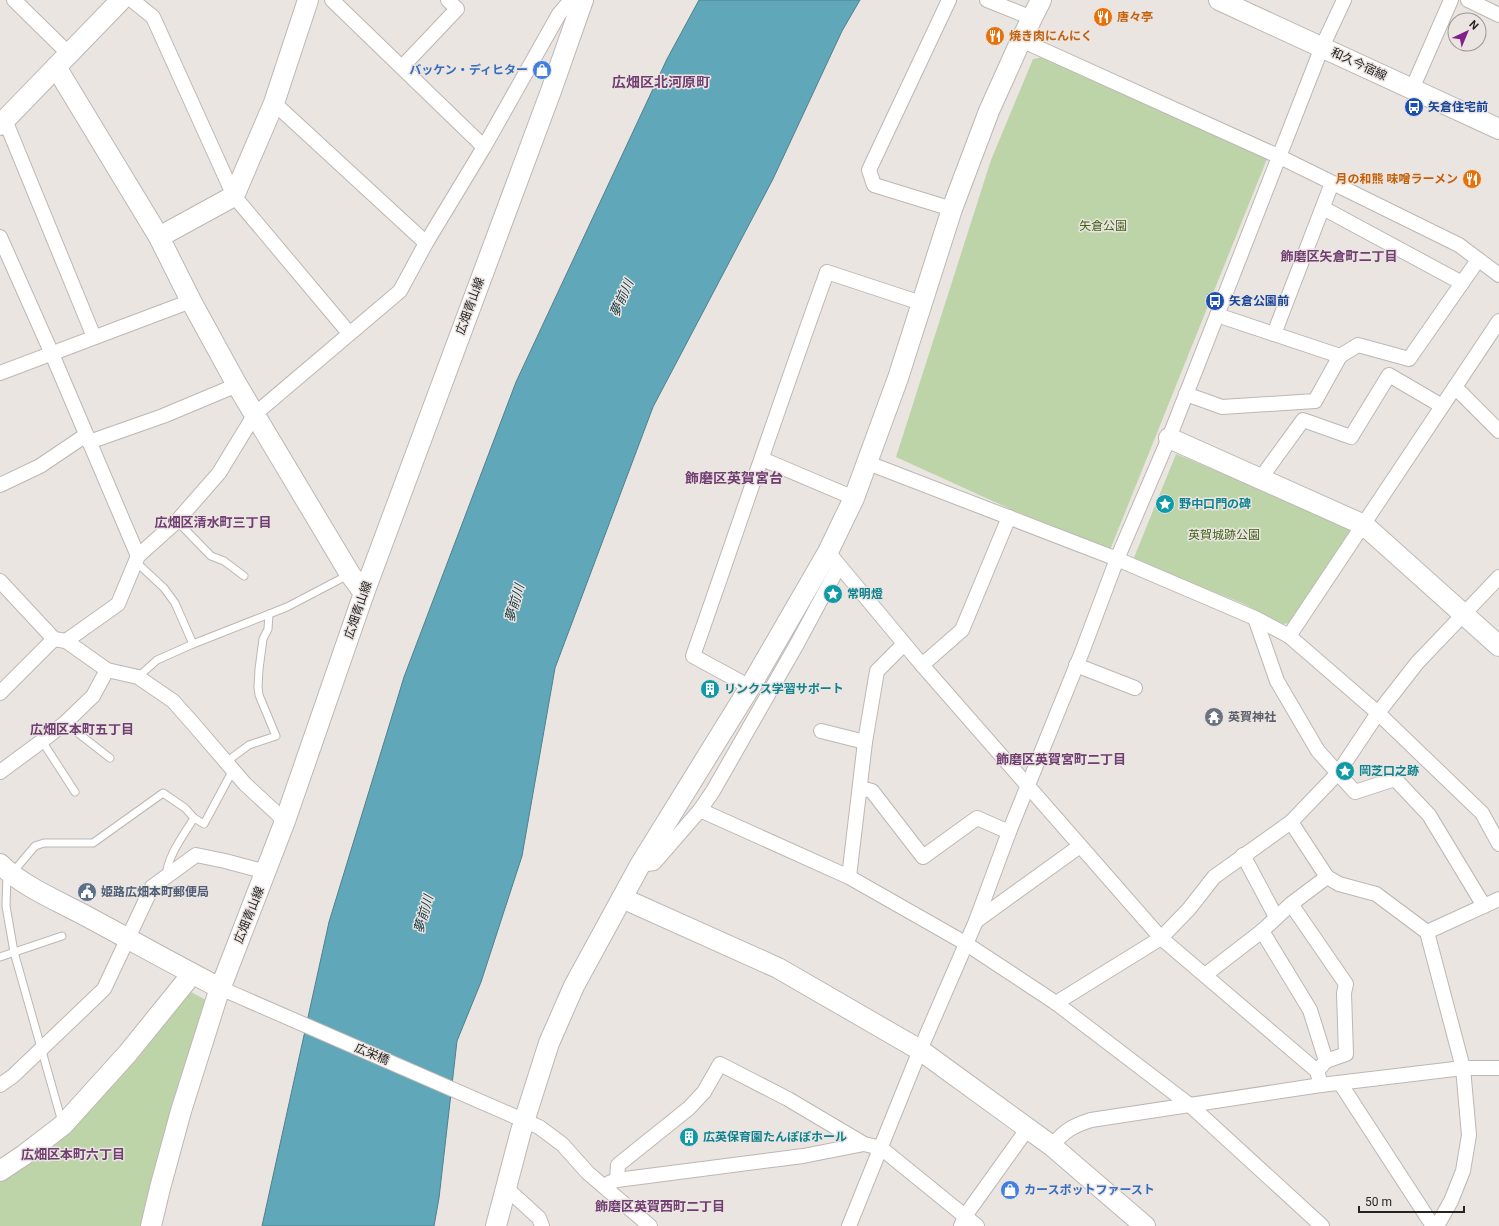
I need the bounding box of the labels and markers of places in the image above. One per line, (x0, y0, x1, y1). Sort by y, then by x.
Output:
restaurant icon: 唐々亭 (1092, 6, 1114, 28)
place label: 唐々亭 (1117, 10, 1153, 24)
restaurant icon: 焼き肉にんにく (984, 25, 1006, 47)
place label: 焼き肉にんにく (1009, 29, 1093, 43)
shop icon: バッケン・ディヒター (531, 59, 553, 81)
place label: バッケン・ディヒター (409, 63, 528, 77)
bus stop icon: 矢倉住宅前 (1403, 96, 1425, 118)
place label: 矢倉住宅前 (1428, 100, 1488, 114)
restaurant icon: 月の和熊 味噌ラーメン (1461, 168, 1483, 190)
place label: 月の和熊 味噌ラーメン (1335, 172, 1458, 186)
bus stop icon: 矢倉公園前 (1204, 290, 1226, 312)
place label: 矢倉公園前 (1229, 294, 1289, 308)
place icon: 野中口門の碑 (1154, 493, 1176, 515)
place label: 野中口門の碑 (1179, 497, 1251, 511)
place icon: 常明燈 (822, 583, 844, 605)
place label: 常明燈 (847, 587, 883, 601)
building icon: リンクス学習サポート (699, 678, 721, 700)
place label: リンクス学習サポート (724, 682, 844, 696)
temple icon: 英賀神社 (1203, 706, 1225, 728)
place label: 英賀神社 (1228, 710, 1276, 724)
place icon: 岡芝口之跡 (1334, 760, 1356, 782)
place label: 岡芝口之跡 (1359, 764, 1419, 778)
public building icon: 姫路広畑本町郵便局 (76, 881, 98, 903)
place label: 姫路広畑本町郵便局 (101, 885, 209, 899)
building icon: 広英保育園たんぽぽホール (678, 1126, 700, 1148)
place label: 広英保育園たんぽぽホール (703, 1130, 847, 1144)
shop icon: カースポットファースト (999, 1179, 1021, 1201)
place label: カースポットファースト (1024, 1183, 1155, 1197)

